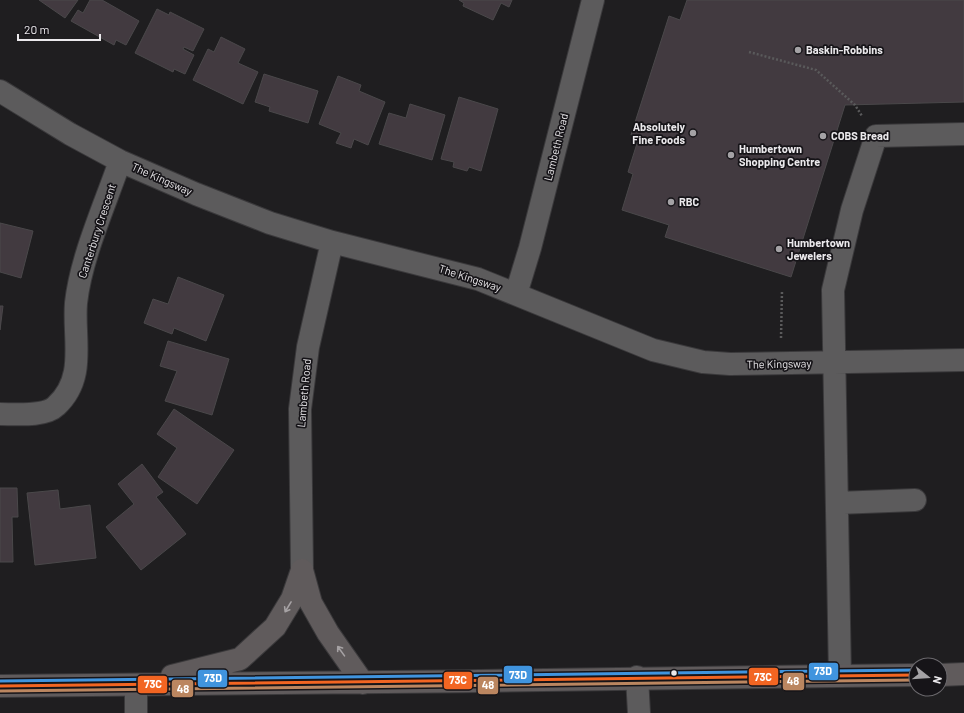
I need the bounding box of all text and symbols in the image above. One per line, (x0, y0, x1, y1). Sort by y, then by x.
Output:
scale bar (18, 16, 100, 42)
text: 20 m (24, 22, 50, 36)
place label: Baskin-Robbins (806, 43, 883, 56)
marker: Baskin-Robbins (793, 45, 803, 55)
street label: Lambeth Road (541, 112, 570, 182)
place label: Absolutely Fine Foods (632, 120, 685, 146)
marker: Absolutely Fine Foods (688, 128, 698, 138)
place label: COBS Bread (831, 129, 889, 142)
marker: COBS Bread (818, 131, 828, 141)
place label: Humbertown Shopping Centre (739, 142, 820, 168)
marker: Humbertown Shopping Centre (726, 150, 736, 160)
street label: The Kingsway (130, 159, 194, 198)
street label: Canterbury Crescent (75, 182, 118, 280)
place label: RBC (679, 195, 700, 208)
marker: RBC (666, 197, 676, 207)
place label: Humbertown Jewelers (787, 236, 850, 262)
marker: Humbertown Jewelers (774, 244, 784, 254)
street label: The Kingsway (437, 261, 503, 294)
street label: The Kingsway (746, 356, 812, 371)
street label: Lambeth Road (294, 358, 313, 428)
one-way arrow (283, 601, 291, 613)
one-way arrow (337, 646, 345, 657)
north arrow (908, 657, 948, 697)
line badge: 73D (808, 662, 839, 681)
text: 73D (814, 664, 832, 677)
line badge: 73D (503, 665, 533, 684)
line badge: 73C (748, 667, 779, 686)
text: 73D (509, 668, 527, 681)
unlabelled marker (669, 668, 679, 678)
line badge: 73D (197, 669, 228, 688)
text: 73C (754, 670, 772, 683)
text: 73D (204, 671, 222, 684)
line badge: 73C (443, 671, 473, 690)
line badge: 48 (782, 672, 805, 691)
text: 73C (449, 673, 467, 686)
text: 48 (787, 674, 799, 687)
line badge: 73C (137, 675, 168, 694)
text: N (931, 675, 945, 685)
line badge: 48 (477, 676, 499, 695)
text: 73C (144, 677, 162, 690)
text: 48 (482, 678, 494, 691)
line badge: 48 (171, 679, 194, 698)
text: 48 (177, 682, 189, 695)

